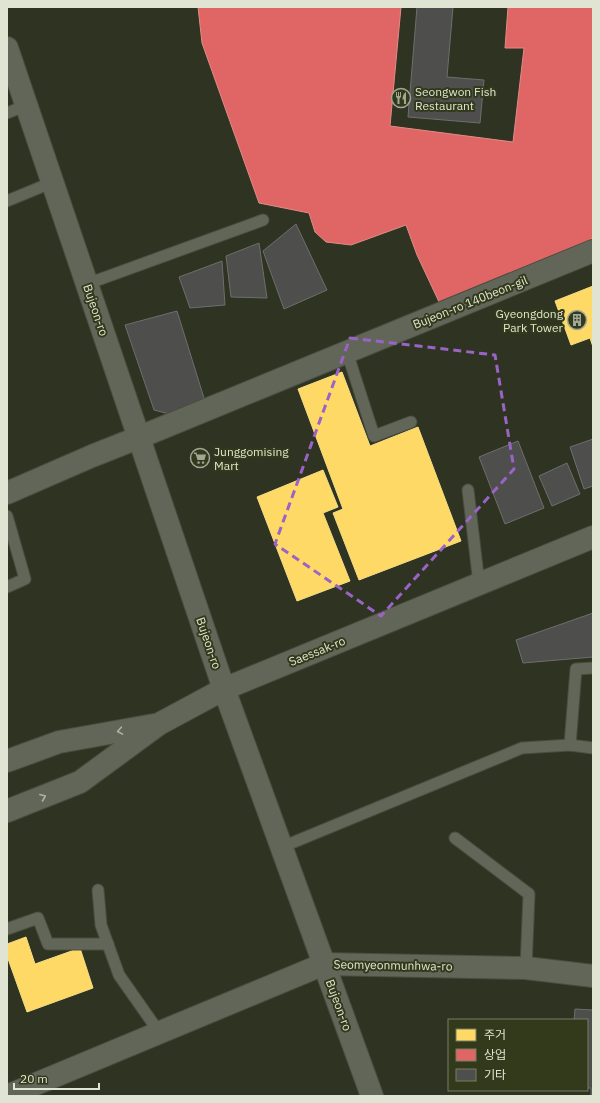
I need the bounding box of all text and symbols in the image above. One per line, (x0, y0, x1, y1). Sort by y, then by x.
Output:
place label: Seongwon Fish Restaurant (415, 84, 496, 113)
restaurant icon: Seongwon Fish Restaurant (390, 87, 412, 109)
street label: Bujeon-ro 140beon-gil (410, 272, 530, 332)
street label: Bujeon-ro (80, 282, 112, 338)
place label: Gyeongdong Park Tower (496, 306, 564, 335)
building icon: Gyeongdong Park Tower (566, 309, 588, 331)
place label: Junggomising Mart (214, 444, 289, 473)
supermarket icon: Junggomising Mart (189, 447, 211, 469)
street label: Bujeon-ro (193, 615, 225, 671)
street label: Saessak-ro (287, 633, 348, 669)
one-way arrow (117, 726, 124, 734)
one-way arrow (39, 794, 47, 802)
street label: Seomyeonmunhwa-ro (333, 956, 453, 974)
street label: Bujeon-ro (323, 977, 355, 1033)
legend (448, 1019, 588, 1091)
text: 주거 (484, 1027, 506, 1042)
text: 상업 (484, 1047, 506, 1062)
scale bar (14, 1065, 99, 1091)
text: 기타 (484, 1067, 506, 1082)
text: 20 m (20, 1071, 48, 1086)

